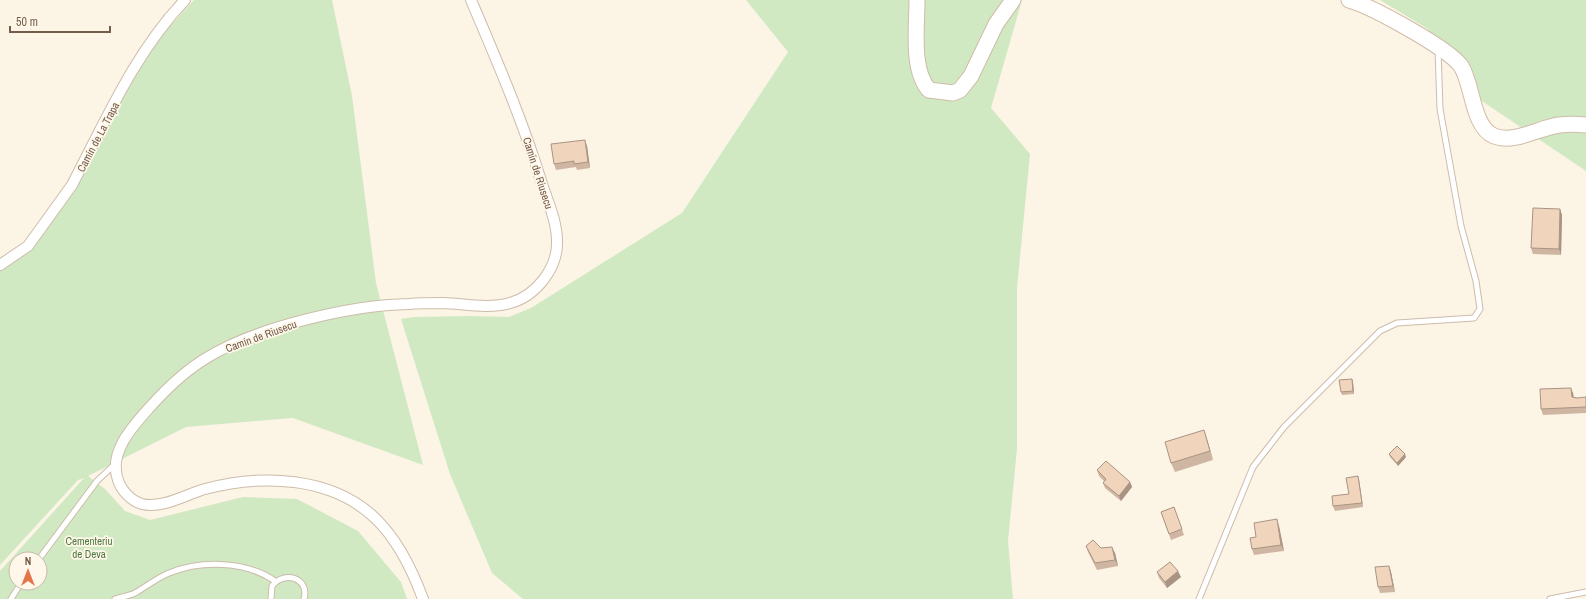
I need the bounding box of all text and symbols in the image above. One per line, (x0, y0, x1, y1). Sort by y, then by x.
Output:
scale bar (10, 8, 110, 34)
text: 50 m (16, 14, 38, 30)
street label: Camín de La Trapa (74, 100, 122, 174)
street label: Camín de Riusecu (520, 135, 556, 211)
street label: Camín de Riusecu (224, 317, 298, 355)
park label: Cementeriu de Deva (65, 534, 113, 561)
north arrow (8, 551, 48, 591)
text: N (25, 554, 31, 568)

